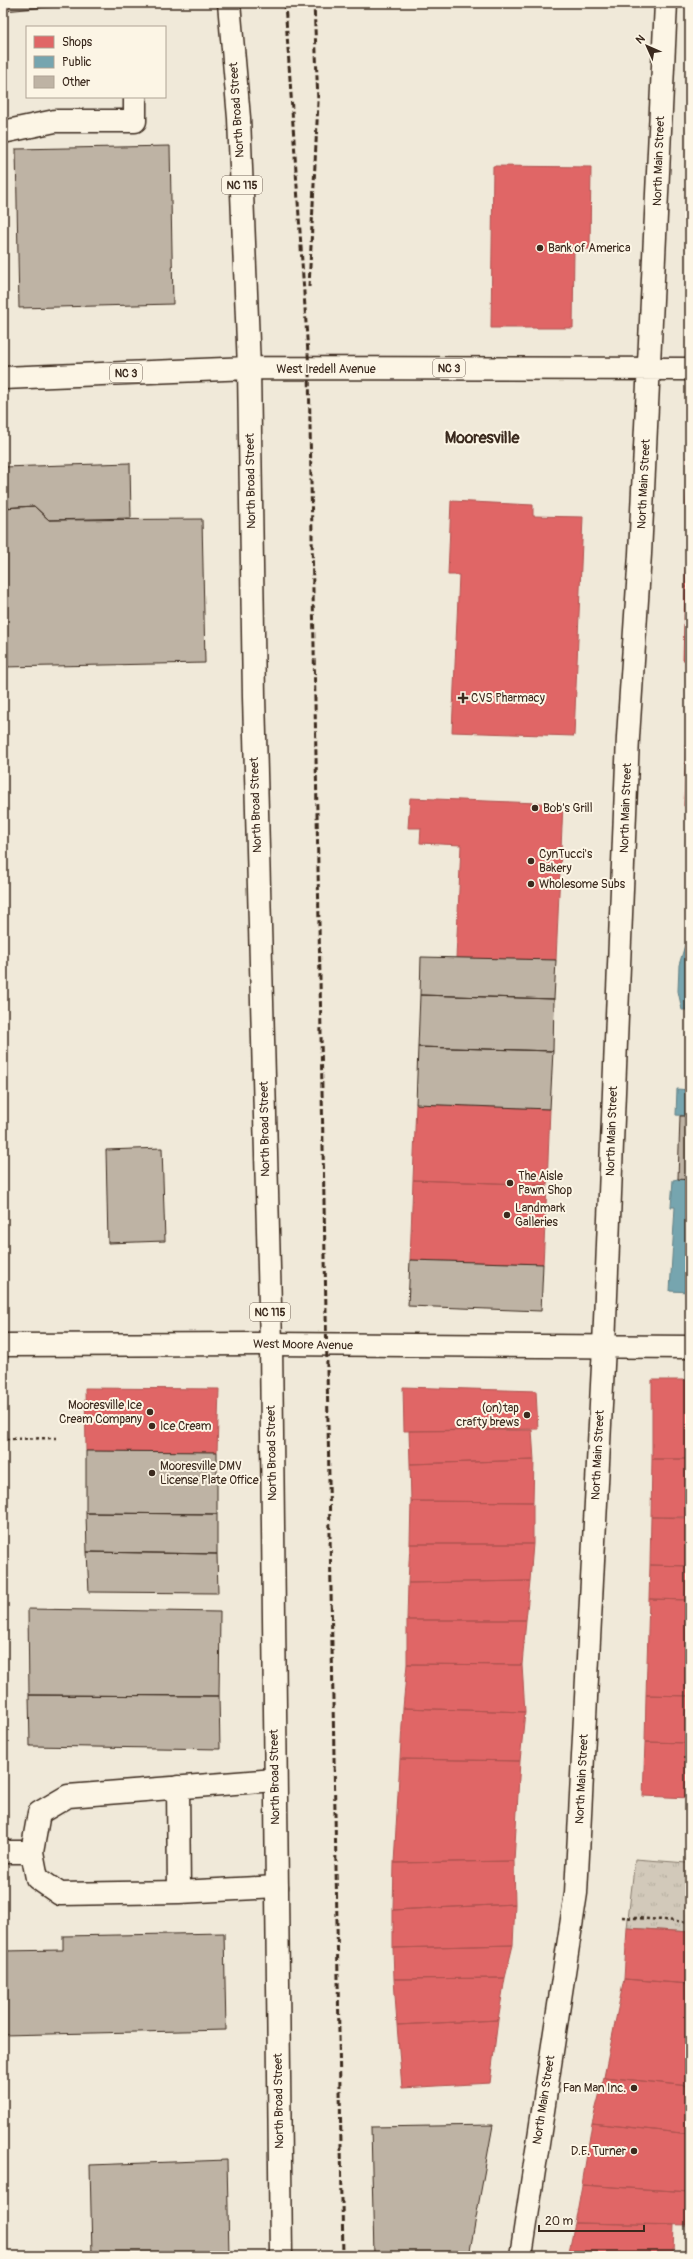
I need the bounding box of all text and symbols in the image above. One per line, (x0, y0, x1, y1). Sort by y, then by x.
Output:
legend (26, 26, 166, 98)
north arrow (627, 26, 667, 66)
text: N (633, 32, 648, 47)
text: Shops (62, 35, 93, 50)
text: Public (62, 55, 92, 70)
street label: North Broad Street (226, 62, 248, 158)
text: Other (62, 75, 91, 90)
street label: North Main Street (650, 116, 668, 206)
road number: NC 115 (222, 176, 262, 194)
place label: Bank of America (548, 241, 631, 256)
marker: Bank of America (535, 243, 545, 253)
road number: NC 3 (433, 359, 465, 377)
street label: West Iredell Avenue (276, 362, 376, 377)
road number: NC 3 (110, 364, 142, 382)
district label: Mooresville (445, 428, 520, 448)
street label: North Broad Street (243, 433, 259, 529)
street label: North Main Street (634, 438, 654, 529)
place label: CVS Pharmacy (471, 691, 545, 706)
marker: CVS Pharmacy (458, 693, 468, 703)
street label: North Broad Street (247, 757, 265, 853)
street label: North Main Street (617, 763, 635, 853)
place label: Bob's Grill (543, 801, 593, 816)
marker: Bob's Grill (530, 803, 540, 813)
place label: CynTucci's Bakery (539, 847, 593, 876)
marker: CynTucci's Bakery (526, 856, 536, 866)
place label: Wholesome Subs (539, 877, 626, 892)
marker: Wholesome Subs (526, 879, 536, 889)
street label: North Broad Street (257, 1081, 273, 1177)
street label: North Main Street (603, 1086, 621, 1176)
place label: The Aisle Pawn Shop (518, 1169, 572, 1198)
marker: The Aisle Pawn Shop (505, 1178, 515, 1188)
place label: Landmark Galleries (515, 1201, 565, 1230)
marker: Landmark Galleries (502, 1210, 512, 1220)
road number: NC 115 (250, 1303, 290, 1321)
street label: West Moore Avenue (253, 1337, 353, 1353)
place label: Mooresville Ice Cream Company (59, 1398, 142, 1427)
place label: (on)tap crafty brews (456, 1401, 520, 1430)
street label: North Broad Street (264, 1405, 280, 1501)
marker: Mooresville Ice Cream Company (145, 1407, 155, 1417)
street label: North Main Street (588, 1409, 608, 1500)
marker: (on)tap crafty brews (522, 1410, 532, 1420)
place label: Ice Cream (160, 1419, 212, 1434)
marker: Ice Cream (147, 1421, 157, 1431)
place label: Mooresville DMV License Plate Office (160, 1459, 259, 1488)
marker: Mooresville DMV License Plate Office (147, 1468, 157, 1478)
street label: North Broad Street (267, 1729, 283, 1825)
street label: North Main Street (572, 1733, 592, 1824)
street label: North Broad Street (271, 2053, 287, 2149)
street label: North Main Street (530, 2054, 558, 2146)
place label: Fan Man Inc. (563, 2081, 626, 2096)
marker: Fan Man Inc. (629, 2083, 639, 2093)
place label: D.E. Turner (571, 2144, 627, 2159)
marker: D.E. Turner (629, 2146, 639, 2156)
scale bar (539, 2207, 644, 2233)
text: 20 m (545, 2214, 574, 2229)

